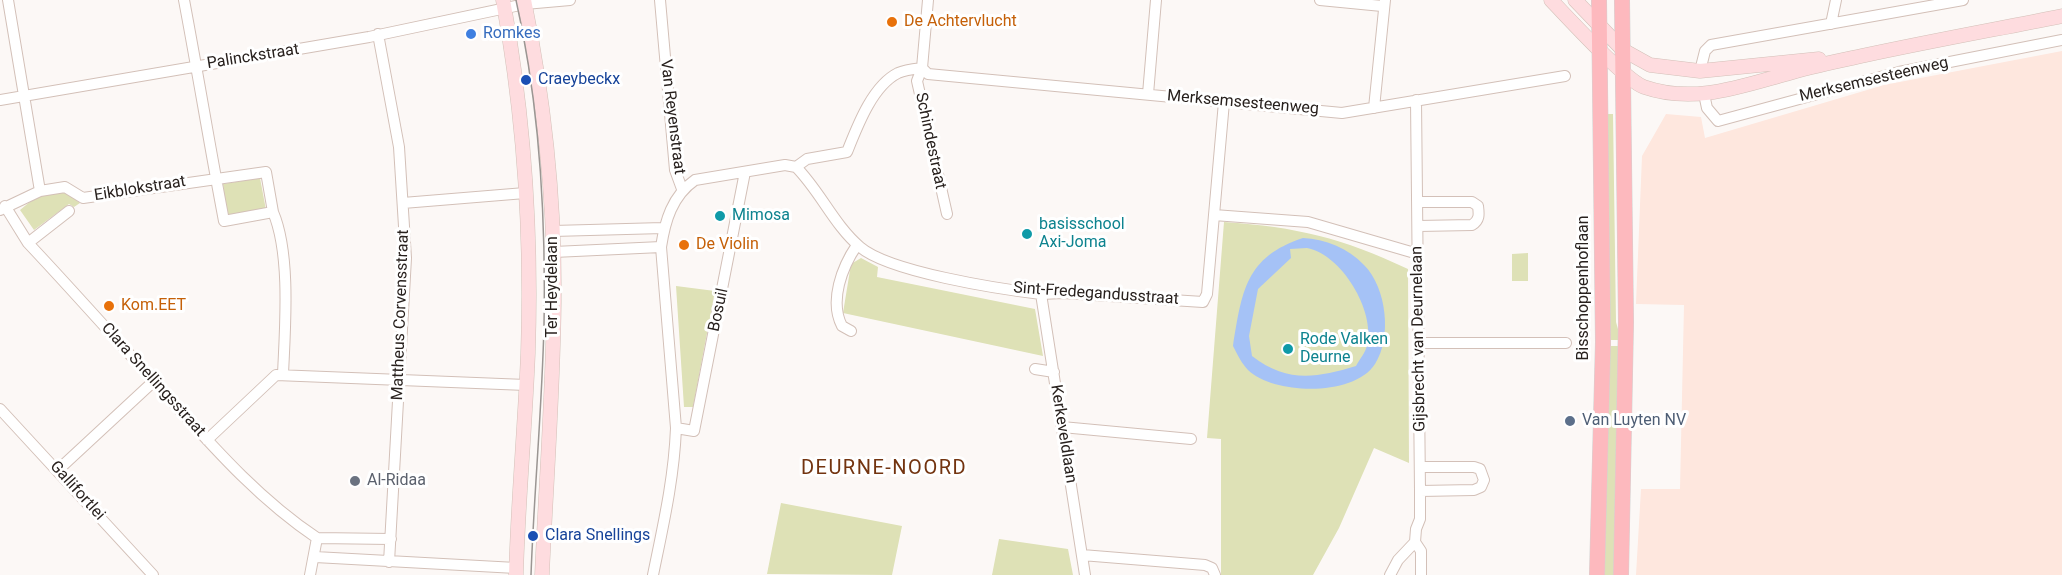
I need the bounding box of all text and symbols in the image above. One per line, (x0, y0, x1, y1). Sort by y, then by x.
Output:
place label: De Achtervlucht (904, 12, 1017, 32)
marker: De Achtervlucht (885, 15, 899, 29)
place label: Romkes (483, 24, 541, 44)
marker: Romkes (464, 27, 478, 41)
street label: Palinckstraat (206, 40, 300, 74)
street label: Merksemsesteenweg (1798, 54, 1950, 106)
street label: Van Reyenstraat (655, 58, 689, 176)
place label: Craeybeckx (538, 70, 620, 90)
marker: Craeybeckx (519, 73, 533, 87)
street label: Merksemsesteenweg (1166, 87, 1320, 119)
street label: Schindestraat (910, 91, 950, 191)
street label: Eikblokstraat (93, 172, 187, 206)
place label: Mimosa (732, 206, 790, 226)
marker: Mimosa (713, 209, 727, 223)
place label: basisschool Axi-Joma (1039, 215, 1125, 253)
street label: Bisschoppenhoflaan (1574, 215, 1594, 361)
marker: basisschool Axi-Joma (1020, 227, 1034, 241)
street label: Mattheus Corvensstraat (388, 229, 414, 401)
place label: De Violin (696, 235, 759, 255)
street label: Ter Heydelaan (543, 236, 563, 338)
marker: De Violin (677, 238, 691, 252)
street label: Gijsbrecht van Deurnelaan (1408, 246, 1430, 432)
street label: Sint-Fredegandusstraat (1013, 279, 1179, 309)
street label: Bosuil (705, 287, 733, 333)
place label: Kom.EET (121, 296, 186, 316)
marker: Kom.EET (102, 299, 116, 313)
street label: Clara Snellingsstraat (97, 319, 209, 441)
place label: Rode Valken Deurne (1300, 330, 1388, 368)
marker: Rode Valken Deurne (1281, 342, 1295, 356)
street label: Kerkeveldlaan (1046, 383, 1080, 485)
place label: Van Luyten NV (1582, 411, 1686, 431)
marker: Van Luyten NV (1563, 414, 1577, 428)
street label: Gallifortlei (45, 457, 109, 525)
district label: DEURNE-NOORD (801, 457, 967, 481)
place label: Al-Ridaa (367, 471, 426, 491)
marker: Al-Ridaa (348, 474, 362, 488)
place label: Clara Snellings (545, 526, 650, 546)
marker: Clara Snellings (526, 529, 540, 543)

